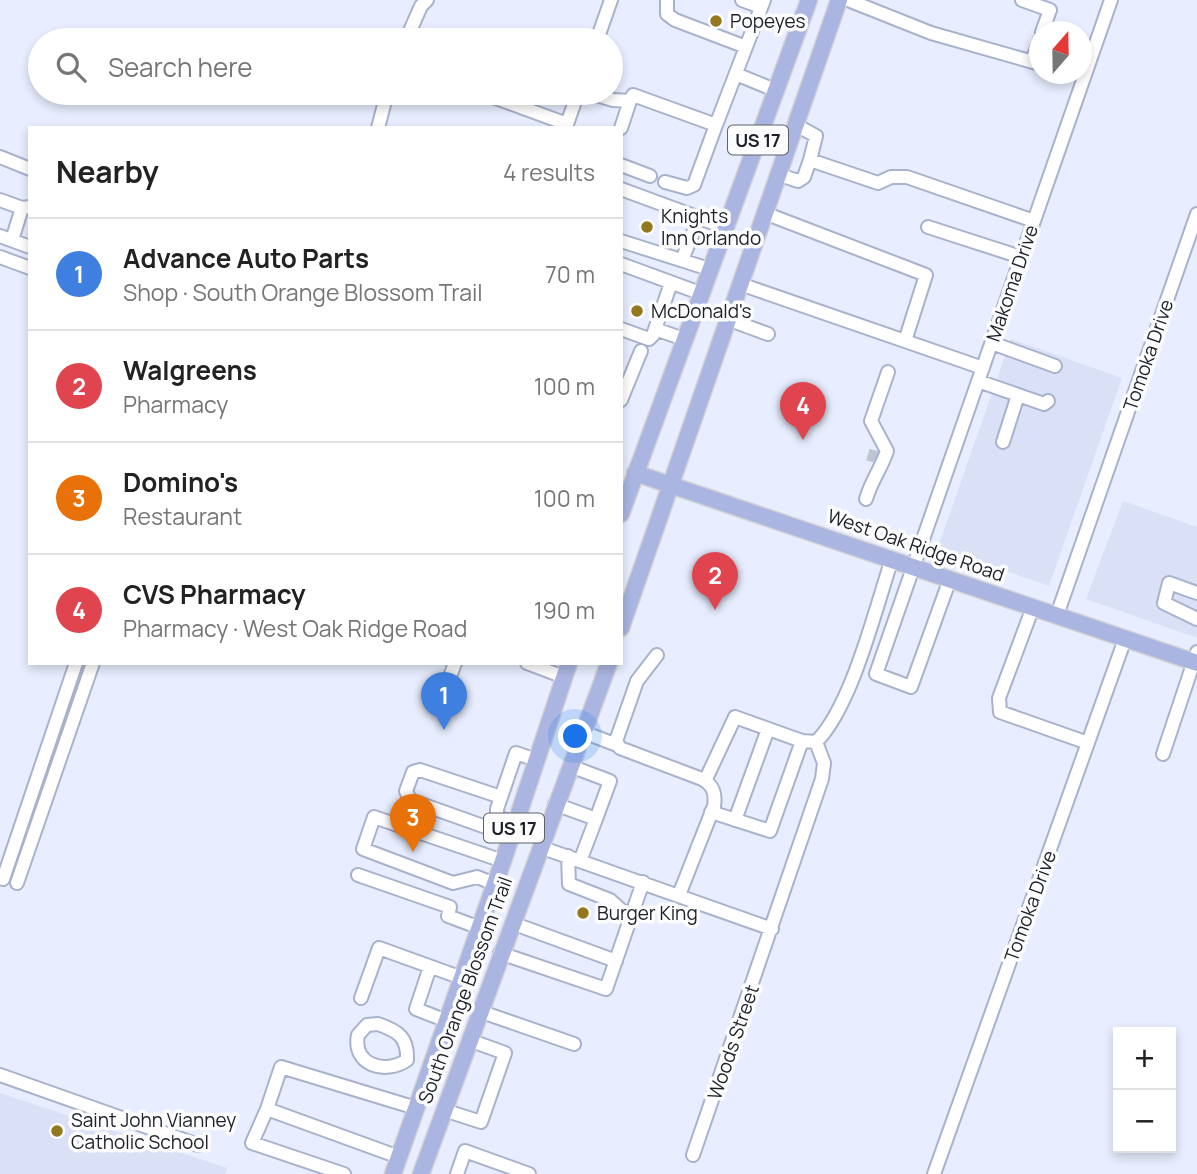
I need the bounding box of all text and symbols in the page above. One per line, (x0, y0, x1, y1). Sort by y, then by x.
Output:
place label: Popeyes (730, 8, 806, 34)
marker: Popeyes (708, 13, 724, 29)
north arrow (1029, 21, 1092, 84)
search box (28, 28, 623, 105)
icon: search (52, 48, 90, 86)
text: Search here (108, 49, 253, 85)
road number: US 17 (728, 125, 788, 154)
text: Nearby (56, 151, 159, 192)
text: 4 results (503, 156, 595, 188)
place label: Knights Inn Orlando (661, 203, 761, 251)
marker: Knights Inn Orlando (639, 219, 655, 235)
street label: Makoma Drive (980, 221, 1044, 345)
text: Advance Auto Parts (123, 240, 369, 276)
text: 1 (74, 258, 84, 290)
text: 70 m (545, 258, 595, 290)
text: Shop · South Orange Blossom Trail (123, 276, 483, 308)
street label: Tomoka Drive (1117, 296, 1179, 414)
place label: McDonald's (651, 298, 752, 324)
marker: McDonald's (629, 303, 645, 319)
text: Walgreens (123, 352, 257, 388)
text: 2 (72, 370, 86, 402)
text: 100 m (534, 370, 595, 402)
pin: 4 (780, 382, 826, 440)
text: Pharmacy (123, 388, 228, 420)
text: Domino's (123, 464, 238, 500)
text: 3 (72, 482, 86, 514)
text: 100 m (534, 482, 595, 514)
text: Restaurant (123, 500, 242, 532)
street label: West Oak Ridge Road (824, 503, 1008, 587)
pin: 2 (692, 552, 738, 610)
text: CVS Pharmacy (123, 576, 306, 612)
text: 4 (72, 594, 86, 626)
text: 190 m (534, 594, 595, 626)
text: Pharmacy · West Oak Ridge Road (123, 612, 467, 644)
pin: 1 (421, 672, 467, 730)
your location (558, 719, 592, 753)
pin: 3 (390, 794, 436, 852)
road number: US 17 (484, 814, 544, 842)
street label: Tomoka Drive (998, 847, 1062, 965)
street label: South Orange Blossom Trail (412, 873, 518, 1107)
place label: Burger King (597, 900, 698, 926)
marker: Burger King (575, 905, 591, 921)
street label: Woods Street (701, 981, 765, 1103)
map controls (1113, 1027, 1176, 1153)
button: + (1113, 1027, 1176, 1090)
button: − (1113, 1090, 1176, 1153)
place label: Saint John Vianney Catholic School (71, 1107, 236, 1155)
marker: Saint John Vianney Catholic School (49, 1123, 65, 1139)

